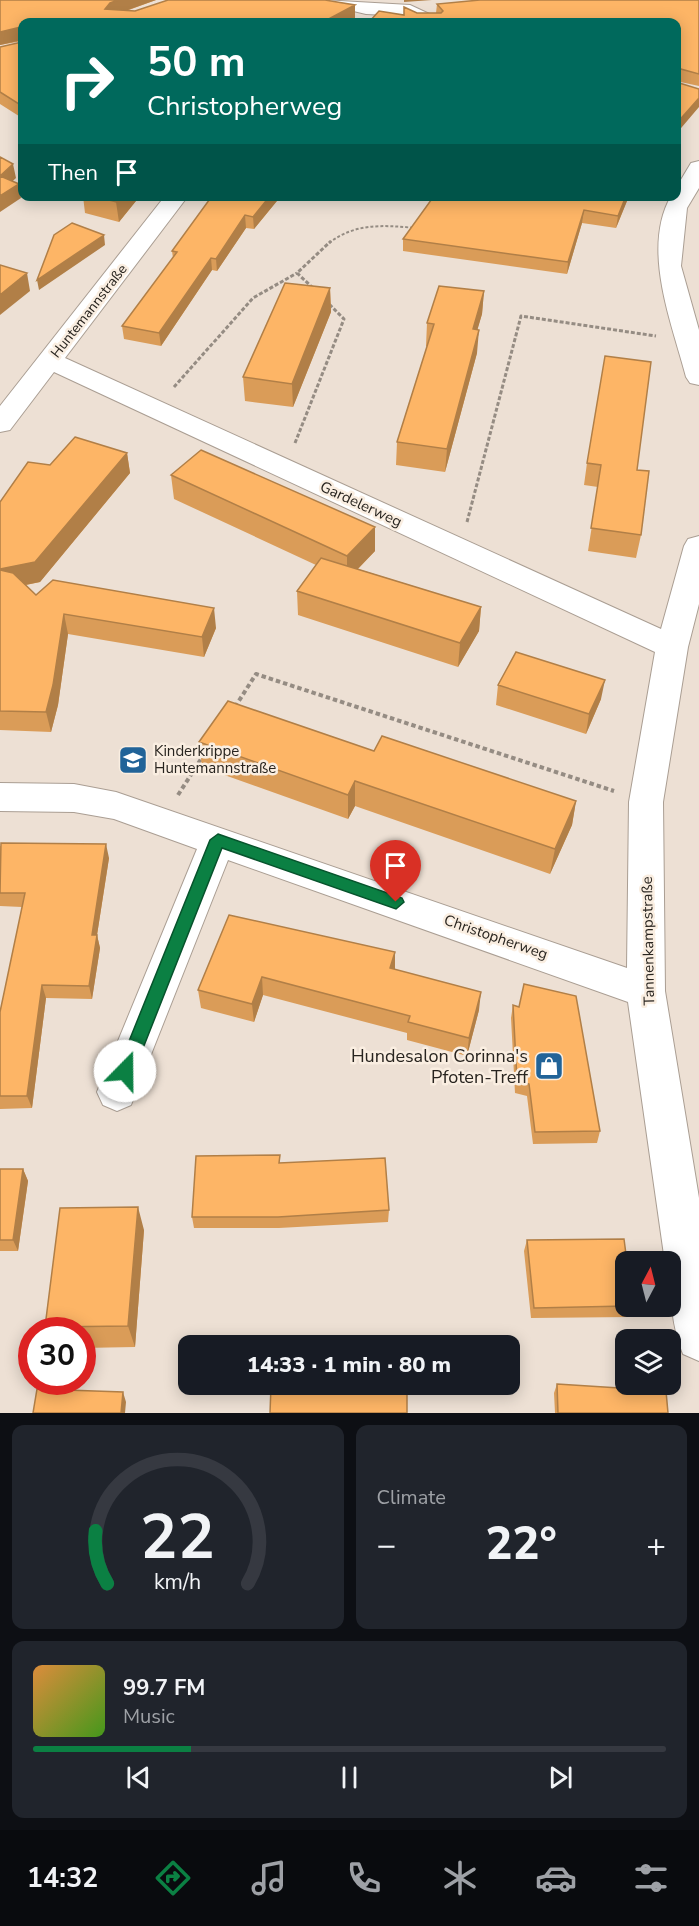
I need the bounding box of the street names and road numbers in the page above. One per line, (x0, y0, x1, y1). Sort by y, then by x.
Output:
street label: Huntemannstraße (46, 260, 132, 362)
street label: Gardelerweg (317, 476, 405, 532)
street label: Tannenkampstraße (637, 876, 659, 1006)
street label: Christopherweg (441, 910, 551, 964)

